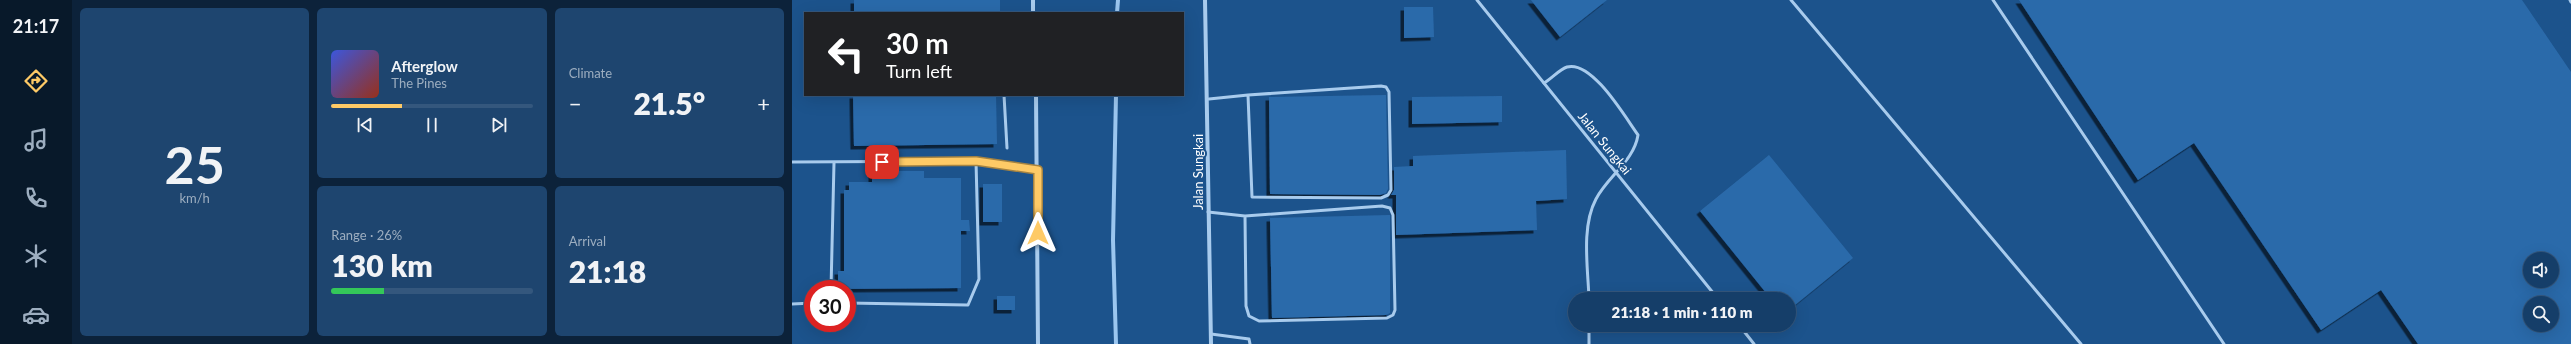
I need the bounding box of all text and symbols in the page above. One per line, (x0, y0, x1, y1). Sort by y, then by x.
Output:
text: 21:17 (13, 15, 59, 37)
text: 30 m (886, 26, 949, 60)
icon: left (820, 28, 872, 80)
text: Afterglow (391, 57, 458, 75)
text: Turn left (886, 60, 952, 82)
text: Climate (569, 65, 612, 81)
icon: directions (22, 67, 50, 95)
text: The Pines (391, 75, 447, 91)
text: 21.5° (633, 85, 705, 121)
text: − (569, 90, 581, 117)
text: + (757, 90, 770, 117)
street label: Jalan Sungkai (1575, 108, 1635, 178)
icon: previous (354, 114, 376, 136)
icon: pause (421, 114, 443, 136)
icon: next (488, 114, 510, 136)
icon: music (22, 126, 50, 154)
text: 25 (165, 133, 225, 195)
street label: Jalan Sungkai (1190, 134, 1206, 210)
pin (865, 145, 899, 179)
icon: arrive (871, 151, 893, 173)
icon: phone (22, 184, 50, 212)
text: km/h (179, 190, 210, 206)
position arrow (1017, 212, 1059, 254)
text: Range · 26% (331, 227, 402, 243)
text: Arrival (569, 233, 606, 249)
icon: climate (22, 242, 50, 270)
text: 130 km (331, 247, 433, 283)
map controls (2523, 252, 2559, 332)
button: sound (2523, 252, 2559, 288)
text: 21:18 (569, 253, 646, 289)
speed limit sign: 30 (804, 280, 856, 332)
button: search (2523, 296, 2559, 332)
icon: car (22, 301, 50, 329)
text: 21:18 · 1 min · 110 m (1611, 303, 1753, 321)

